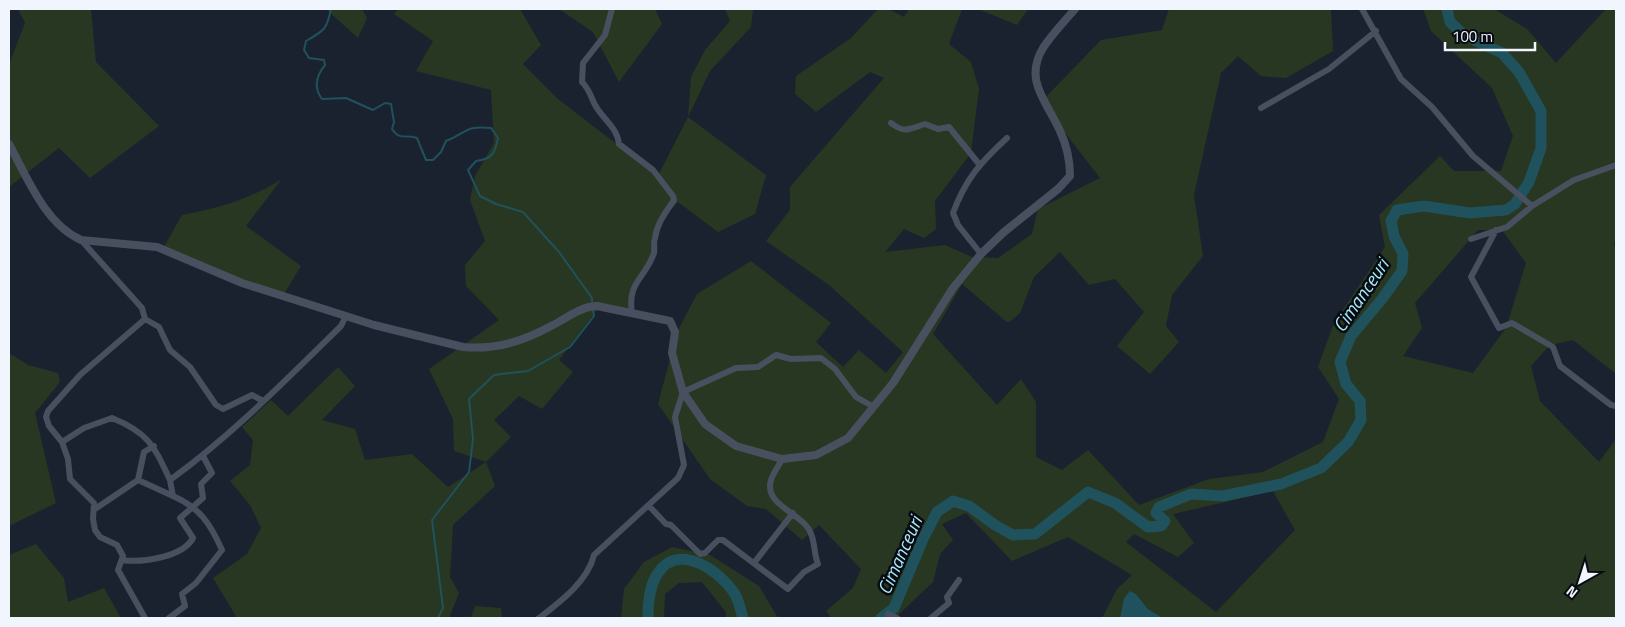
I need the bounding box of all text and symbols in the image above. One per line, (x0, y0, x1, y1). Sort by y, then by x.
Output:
scale bar (1445, 20, 1535, 52)
text: 100 m (1452, 25, 1493, 48)
water label: Cimanceuri (1325, 251, 1396, 337)
water label: Cimanceuri (869, 509, 930, 599)
north arrow (1555, 557, 1605, 607)
text: N (1561, 581, 1582, 604)

